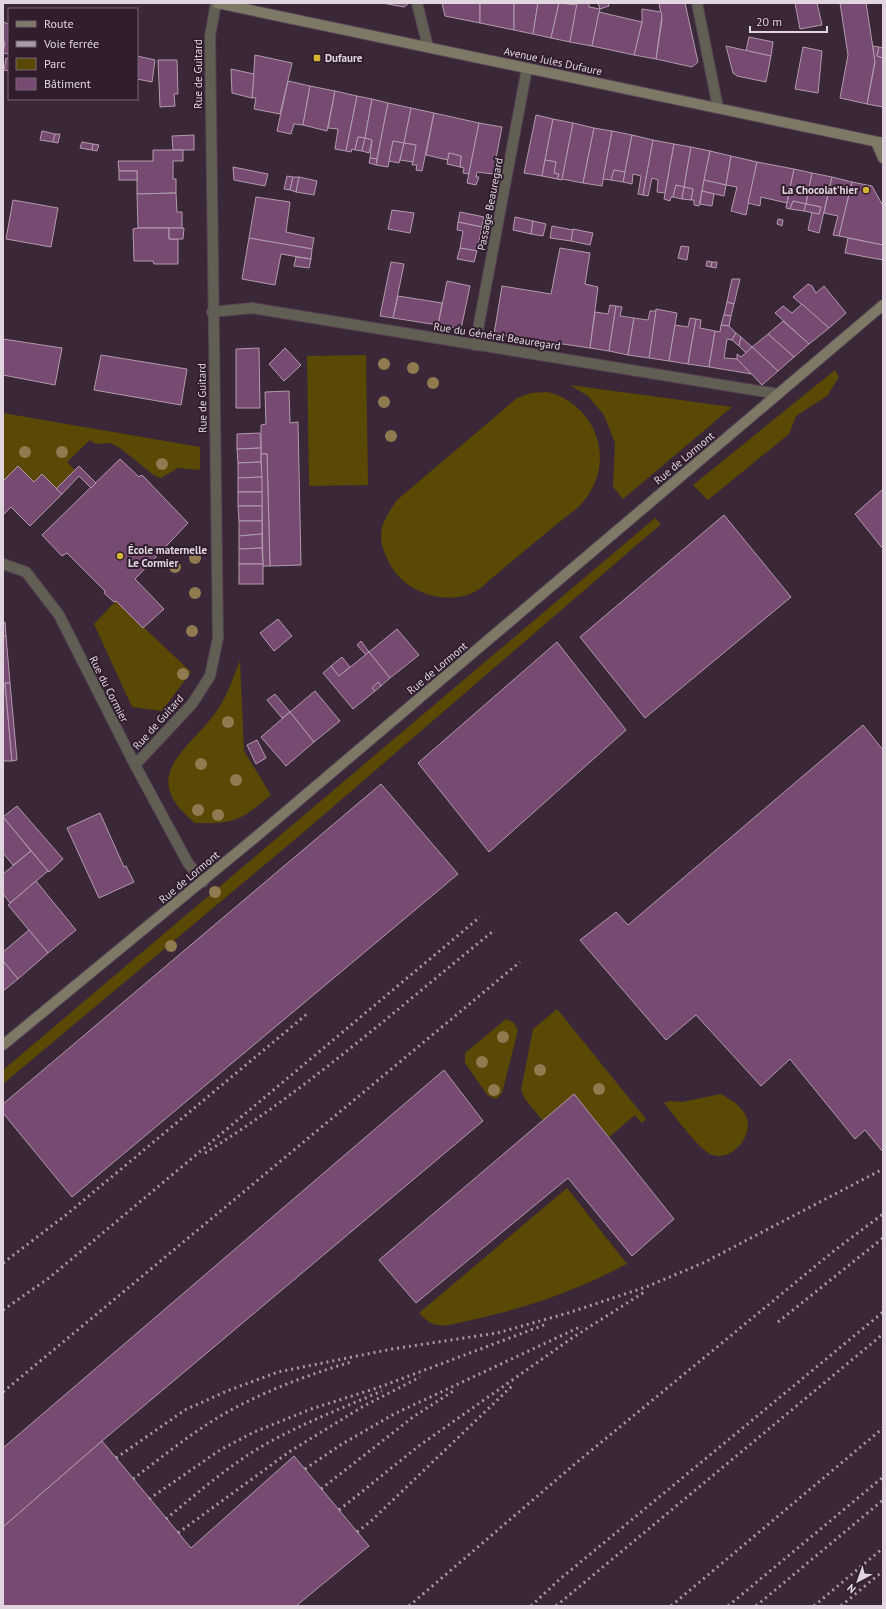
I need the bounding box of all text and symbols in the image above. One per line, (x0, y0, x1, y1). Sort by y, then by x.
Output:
legend (8, 8, 138, 100)
scale bar (750, 8, 827, 34)
text: 20 m (756, 14, 782, 29)
text: Route (44, 16, 74, 31)
text: Voie ferrée (43, 36, 99, 51)
street label: Rue de Guitard (191, 39, 205, 109)
street label: Avenue Jules Dufaure (503, 44, 604, 78)
place label: Dufaure (325, 51, 363, 65)
marker: Dufaure (312, 53, 322, 63)
text: Parc (44, 56, 66, 71)
text: Bâtiment (44, 76, 91, 91)
street label: Passage Beauregard (474, 156, 506, 251)
place label: La Chocolat'hier (782, 183, 858, 197)
marker: La Chocolat'hier (861, 185, 871, 195)
street label: Rue du Général Beauregard (432, 319, 562, 353)
street label: Rue de Guitard (194, 363, 210, 433)
street label: Rue de Lormont (651, 428, 717, 487)
place label: École maternelle Le Cormier (128, 543, 207, 570)
marker: École maternelle Le Cormier (115, 551, 125, 561)
street label: Rue de Lormont (404, 638, 470, 697)
street label: Rue du Cormier (86, 654, 132, 725)
street label: Rue de Guitard (129, 691, 187, 753)
street label: Rue de Lormont (156, 847, 222, 906)
north arrow (838, 1561, 878, 1601)
text: N (844, 1581, 859, 1596)

